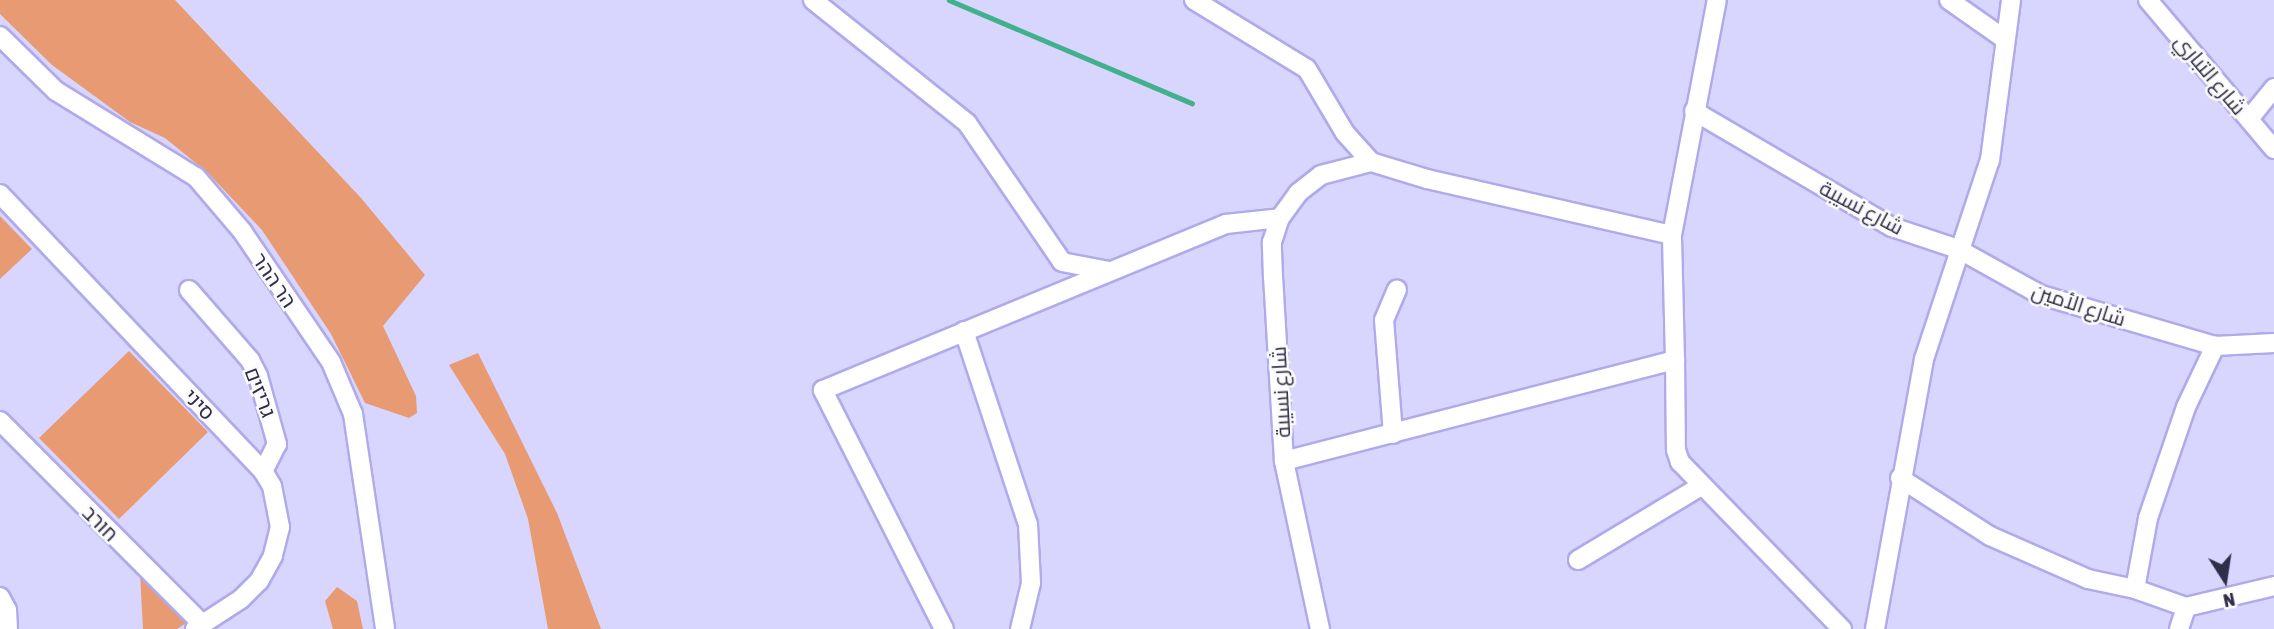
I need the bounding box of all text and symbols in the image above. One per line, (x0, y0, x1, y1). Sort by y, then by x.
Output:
street label: شارع التباري (2170, 28, 2252, 120)
street label: شارع نسيبة (1816, 174, 1908, 240)
street label: הר ההר (248, 248, 302, 312)
street label: شارع الأمين (2029, 277, 2129, 331)
street label: شارع نسيبة (1265, 346, 1295, 438)
street label: גריזים (240, 363, 282, 421)
street label: סיני (179, 383, 221, 425)
street label: חורב (78, 500, 124, 546)
north arrow (2190, 545, 2260, 615)
text: N (2222, 589, 2237, 612)

